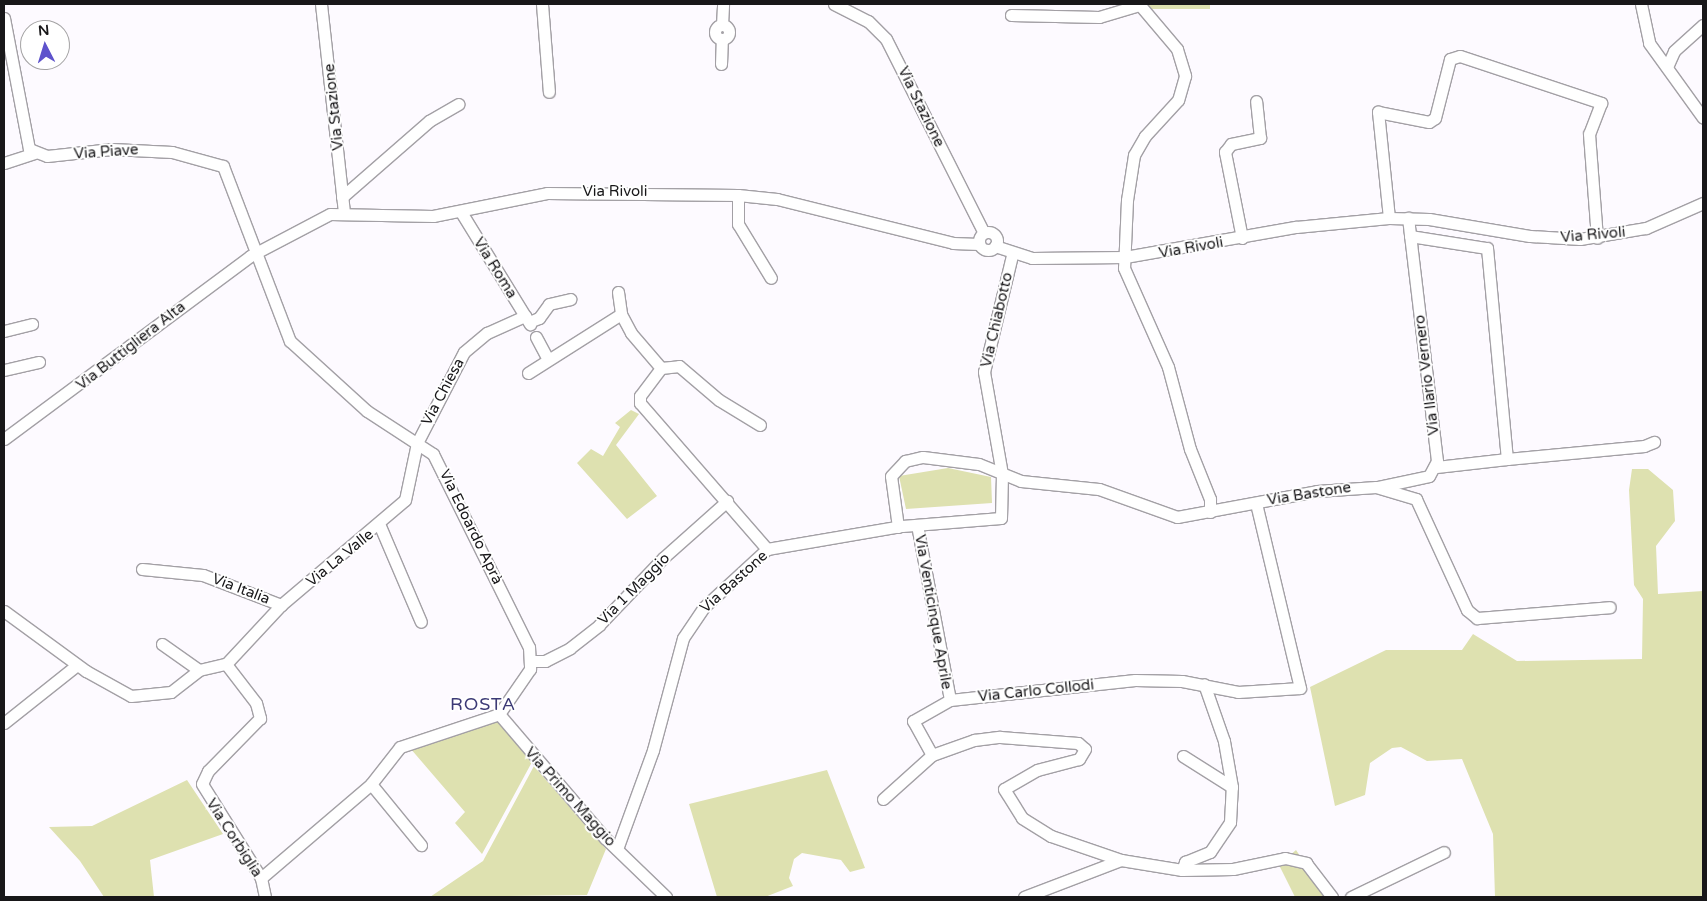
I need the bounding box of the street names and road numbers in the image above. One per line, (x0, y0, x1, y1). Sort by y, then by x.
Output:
street label: Via Stazione (320, 63, 348, 151)
street label: Via Stazione (894, 64, 948, 150)
street label: Via Piave (73, 141, 139, 163)
street label: Via Rivoli (582, 183, 648, 201)
street label: Via Rivoli (1560, 223, 1626, 247)
street label: Via Rivoli (1157, 233, 1225, 263)
street label: Via Roma (469, 234, 521, 302)
street label: Via Chiabotto (977, 271, 1017, 369)
street label: Via Buttigliera Alta (73, 298, 189, 394)
street label: Via Ilario Vernero (1411, 314, 1443, 436)
street label: Via Chiesa (418, 355, 468, 429)
street label: Via Edoardo Aprà (435, 467, 507, 587)
street label: Via Bastone (1266, 478, 1352, 510)
street label: Via La Valle (303, 525, 377, 591)
street label: Via Venticinque Aprile (911, 533, 955, 691)
street label: Via Bastone (697, 547, 771, 617)
street label: Via 1 Maggio (594, 549, 674, 629)
street label: Via Italia (210, 570, 272, 608)
street label: Via Carlo Collodi (977, 676, 1095, 706)
street label: Via Primo Maggio (521, 744, 619, 850)
street label: Via Corbiglia (202, 795, 266, 881)

